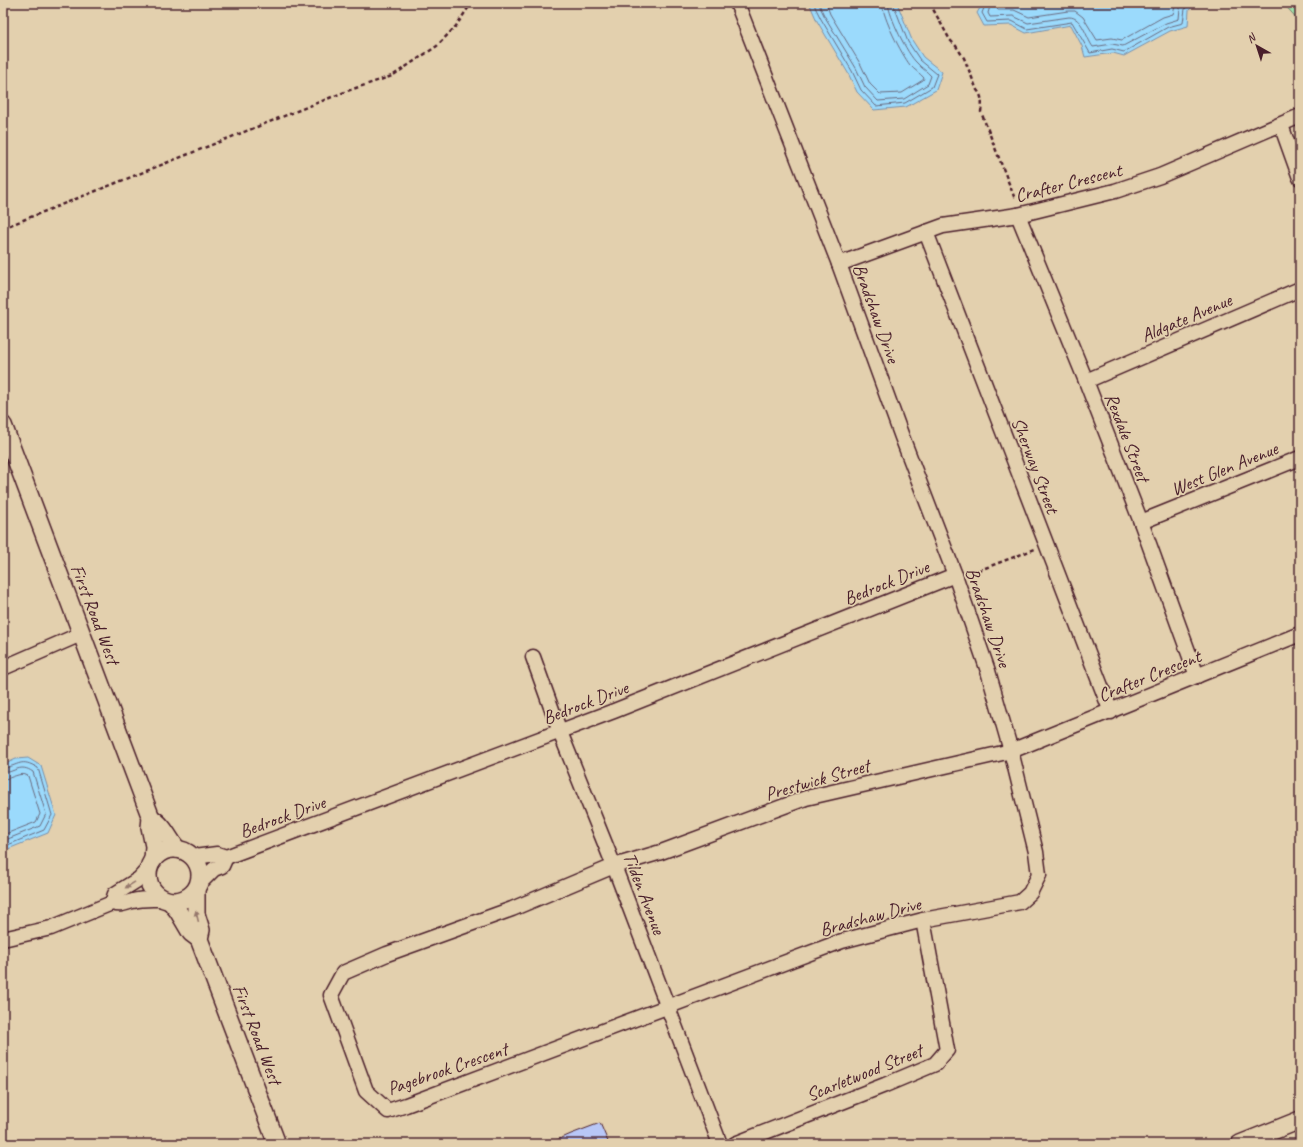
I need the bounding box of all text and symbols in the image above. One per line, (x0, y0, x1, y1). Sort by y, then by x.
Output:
north arrow (1237, 26, 1277, 66)
text: N (1244, 29, 1259, 46)
street label: Crafter Crescent (1013, 158, 1126, 208)
street label: Bradshaw Drive (847, 261, 906, 368)
street label: Aldgate Avenue (1137, 287, 1237, 348)
street label: Rexdale Street (1099, 390, 1156, 488)
street label: Sherway Street (1006, 414, 1065, 518)
street label: West Glen Avenue (1167, 436, 1283, 501)
street label: Bedrock Drive (840, 554, 934, 611)
street label: First Road West (65, 561, 126, 670)
street label: Bradshaw Drive (960, 564, 1017, 672)
street label: Crafter Crescent (1094, 644, 1206, 707)
street label: Bedrock Drive (539, 675, 633, 730)
street label: Prestwick Street (762, 753, 875, 806)
street label: Bedrock Drive (236, 790, 330, 844)
street label: Tilden Avenue (617, 849, 671, 939)
one-way arrow (124, 882, 136, 889)
street label: Bradshaw Drive (817, 892, 925, 942)
one-way arrow (193, 910, 199, 922)
street label: First Road West (227, 981, 288, 1090)
street label: Pagebrook Crescent (384, 1036, 513, 1101)
street label: Scarletwood Street (803, 1038, 928, 1107)

